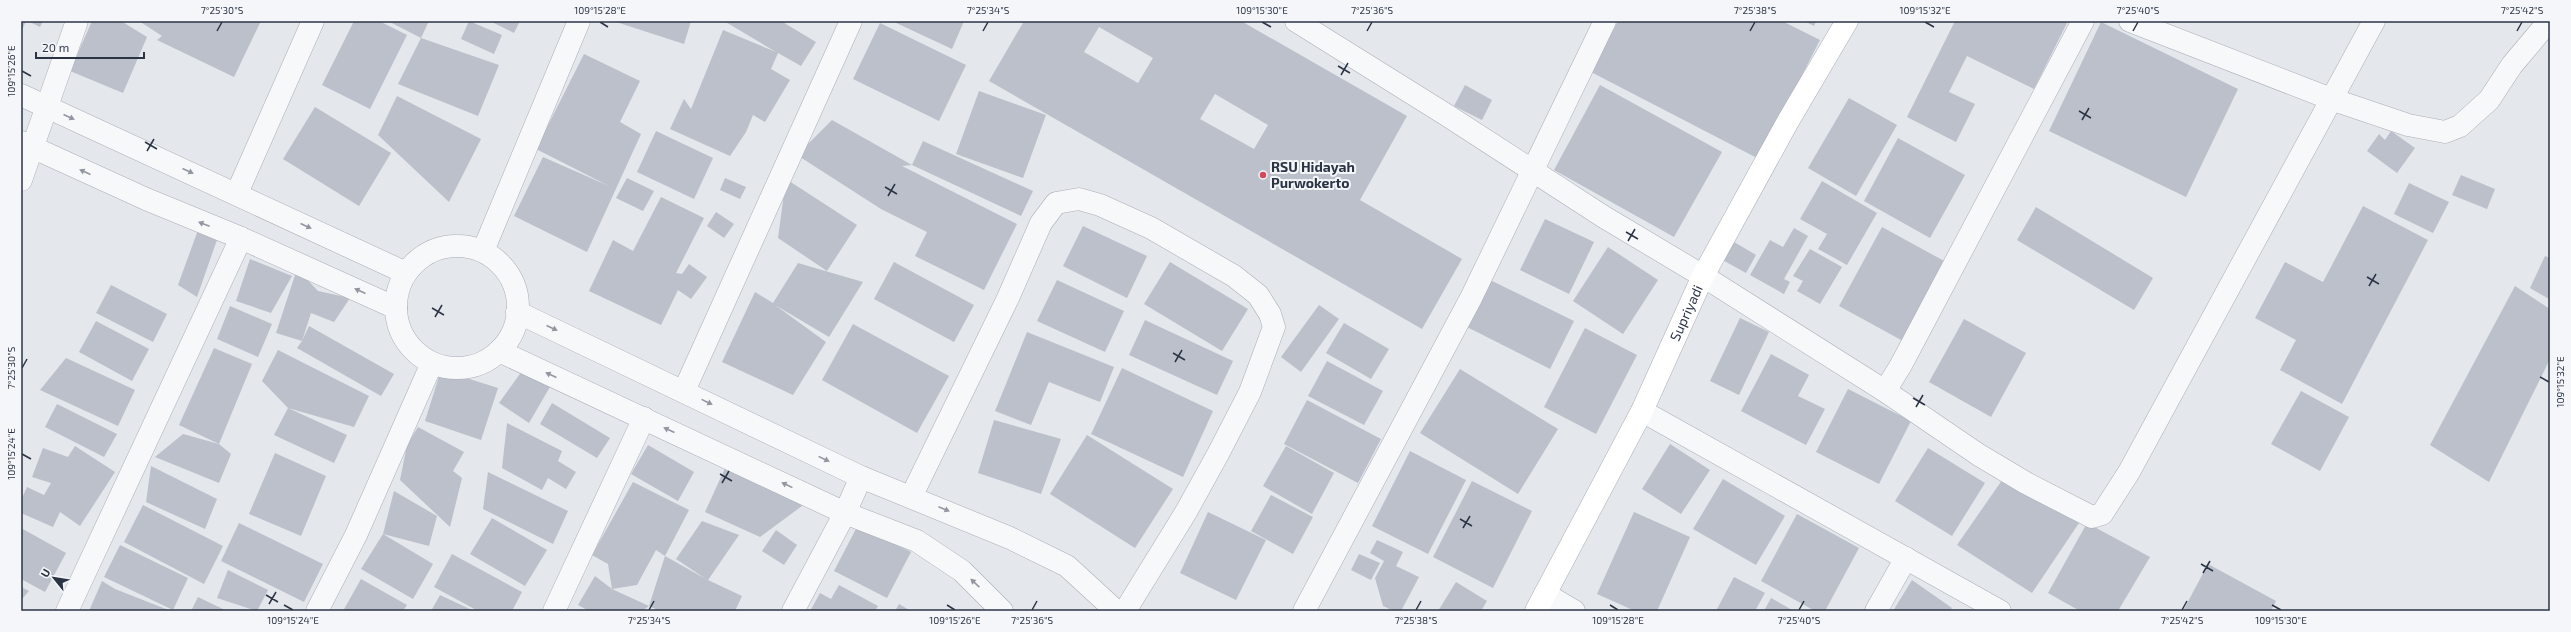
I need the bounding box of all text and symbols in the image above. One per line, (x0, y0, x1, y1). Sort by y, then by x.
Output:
text: 7°25'30"S (201, 4, 244, 16)
text: 109°15'28"E (574, 4, 626, 16)
text: 7°25'34"S (967, 4, 1010, 16)
text: 109°15'30"E (1236, 4, 1288, 16)
text: 7°25'36"S (1351, 4, 1394, 16)
text: 7°25'38"S (1734, 4, 1777, 16)
text: 109°15'32"E (1899, 4, 1951, 16)
text: 7°25'40"S (2117, 4, 2160, 16)
text: 7°25'42"S (2501, 4, 2544, 16)
scale bar (36, 34, 144, 60)
text: 20 m (42, 40, 69, 54)
text: 109°15'26"E (5, 45, 17, 97)
one-way arrow (64, 114, 75, 120)
place label: RSU Hidayah Purwokerto (1271, 158, 1355, 191)
one-way arrow (182, 168, 193, 174)
one-way arrow (80, 169, 91, 175)
marker: RSU Hidayah Purwokerto (1258, 170, 1268, 180)
one-way arrow (198, 220, 210, 226)
one-way arrow (300, 223, 311, 229)
street label: Supriyadi (1666, 282, 1706, 343)
one-way arrow (354, 288, 366, 294)
one-way arrow (546, 325, 558, 331)
text: 7°25'30"S (5, 346, 17, 389)
text: 109°15'32"E (2554, 356, 2566, 408)
one-way arrow (545, 372, 557, 378)
one-way arrow (702, 399, 713, 405)
one-way arrow (663, 427, 674, 433)
text: 109°15'24"E (5, 428, 17, 480)
one-way arrow (819, 456, 830, 462)
one-way arrow (781, 482, 792, 488)
one-way arrow (939, 507, 951, 513)
north arrow (34, 558, 74, 598)
text: U (37, 566, 52, 579)
one-way arrow (970, 579, 980, 588)
text: 109°15'24"E (267, 614, 319, 626)
text: 7°25'34"S (628, 614, 671, 626)
text: 109°15'26"E (929, 614, 981, 626)
text: 7°25'36"S (1011, 614, 1054, 626)
text: 7°25'38"S (1395, 614, 1438, 626)
text: 109°15'28"E (1592, 614, 1644, 626)
text: 7°25'40"S (1778, 614, 1821, 626)
text: 7°25'42"S (2161, 614, 2204, 626)
text: 109°15'30"E (2255, 614, 2307, 626)

